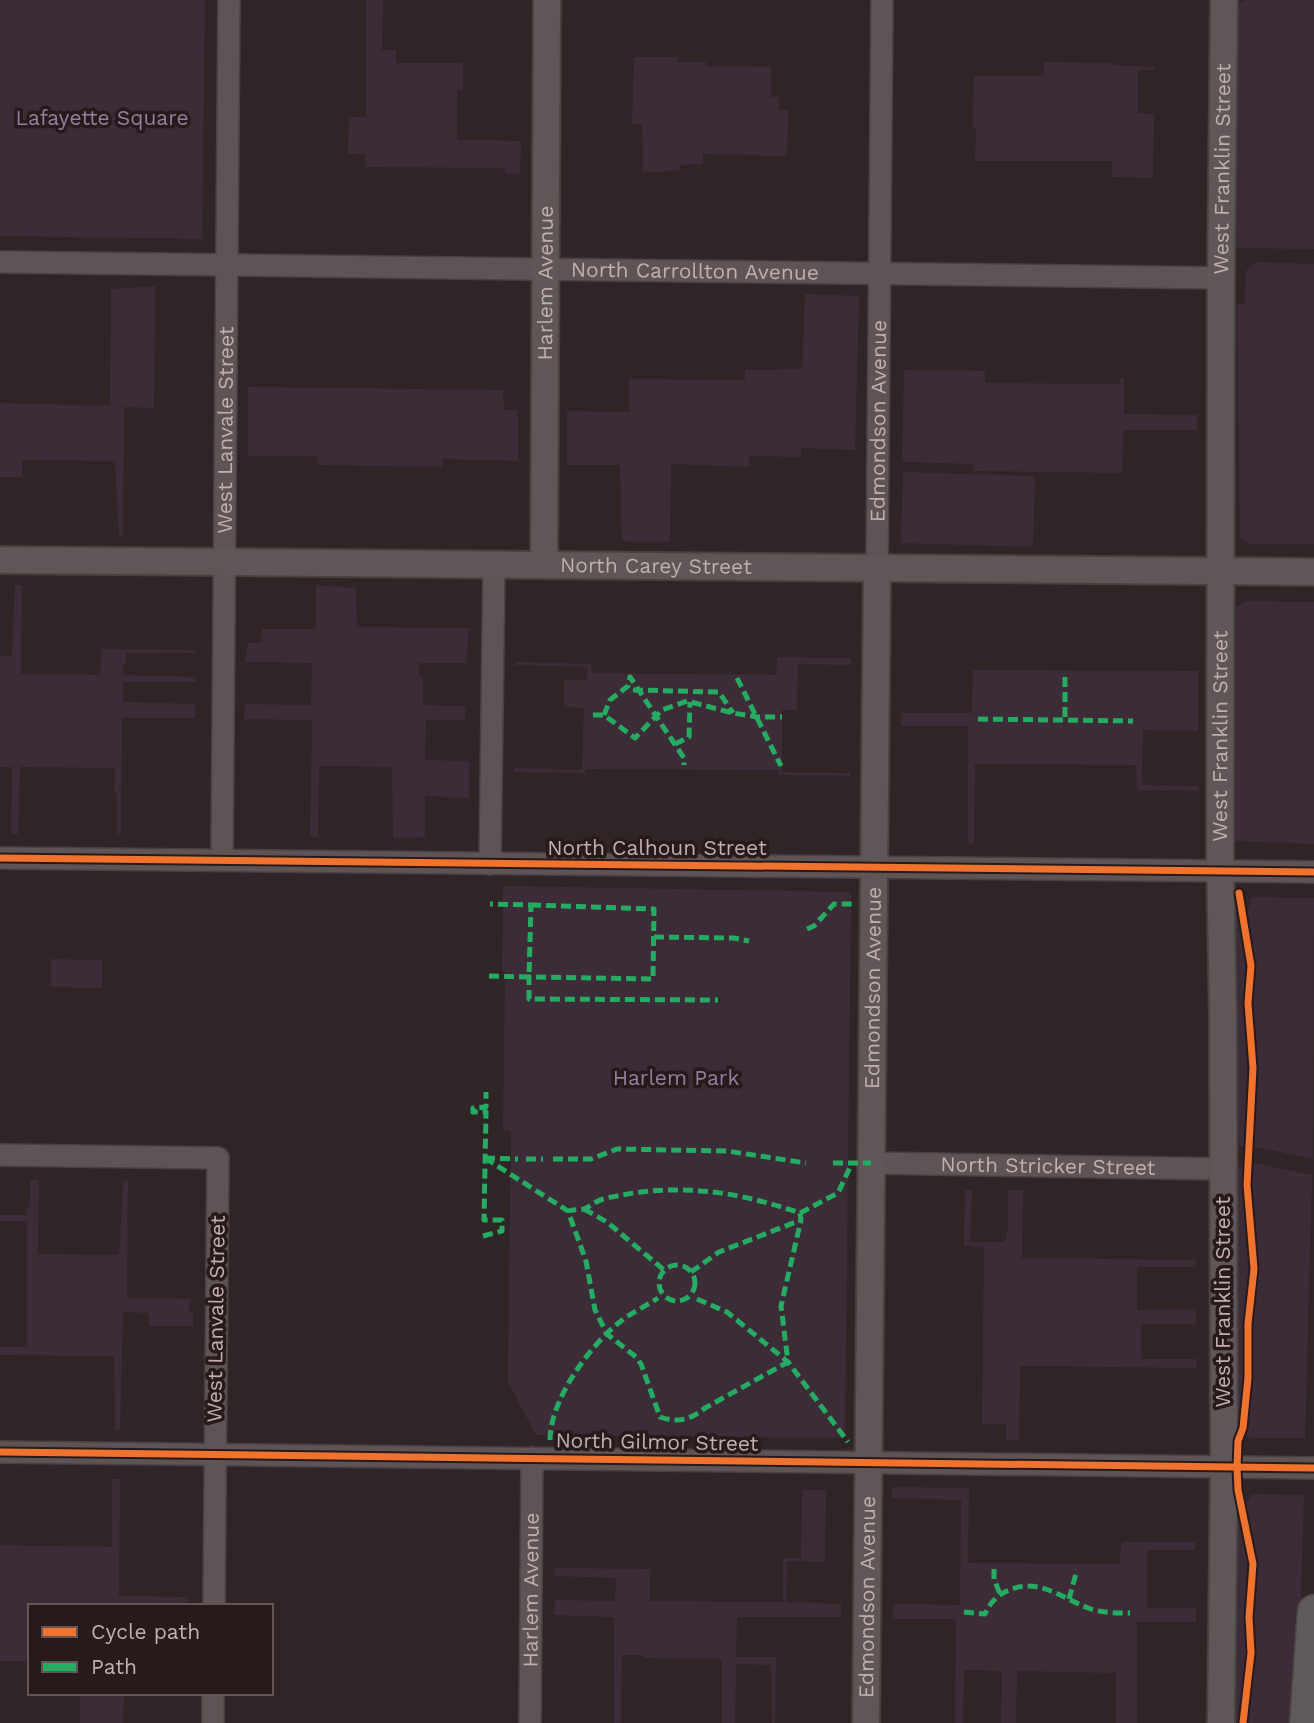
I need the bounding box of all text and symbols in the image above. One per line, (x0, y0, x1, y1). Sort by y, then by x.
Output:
street label: West Franklin Street (1208, 63, 1235, 275)
park label: Lafayette Square (15, 105, 189, 130)
street label: Harlem Avenue (532, 205, 558, 361)
street label: North Carrollton Avenue (571, 256, 819, 285)
street label: Edmondson Avenue (864, 320, 891, 522)
street label: West Lanvale Street (212, 326, 238, 534)
street label: North Carey Street (560, 552, 752, 579)
street label: West Franklin Street (1207, 630, 1232, 842)
street label: North Calhoun Street (547, 835, 767, 860)
street label: Edmondson Avenue (859, 887, 886, 1089)
park label: Harlem Park (613, 1065, 739, 1090)
street label: North Stricker Street (940, 1151, 1156, 1180)
street label: West Franklin Street (1210, 1196, 1235, 1408)
street label: West Lanvale Street (201, 1215, 230, 1423)
street label: North Gilmor Street (555, 1427, 759, 1456)
street label: Edmondson Avenue (853, 1496, 880, 1698)
street label: Harlem Avenue (517, 1512, 544, 1668)
legend (28, 1604, 273, 1695)
text: Cycle path (91, 1619, 200, 1644)
text: Path (91, 1654, 137, 1679)

